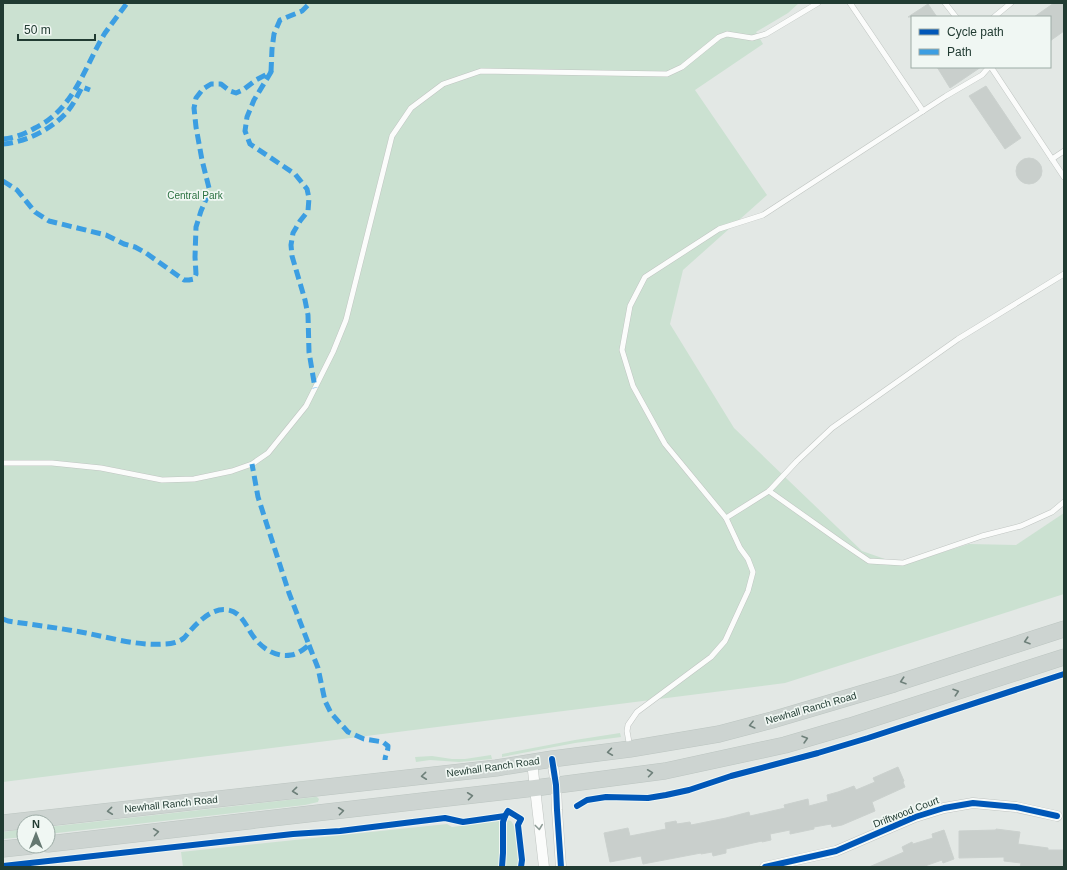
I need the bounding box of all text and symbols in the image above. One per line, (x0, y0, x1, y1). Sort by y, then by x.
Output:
scale bar (18, 16, 95, 42)
legend (911, 16, 1051, 68)
text: 50 m (24, 23, 51, 37)
text: Cycle path (947, 25, 1004, 39)
text: Path (947, 45, 972, 59)
park label: Central Park (167, 190, 224, 201)
one-way arrow (1024, 636, 1031, 645)
one-way arrow (900, 676, 907, 685)
one-way arrow (952, 688, 959, 697)
street label: Newhall Ranch Road (764, 690, 858, 726)
one-way arrow (748, 721, 755, 729)
one-way arrow (801, 735, 808, 744)
one-way arrow (607, 747, 613, 756)
street label: Newhall Ranch Road (446, 755, 540, 779)
one-way arrow (647, 769, 653, 778)
one-way arrow (421, 771, 427, 780)
one-way arrow (292, 786, 298, 795)
one-way arrow (467, 792, 473, 801)
street label: Newhall Ranch Road (124, 794, 218, 814)
street label: Driftwood Court (872, 794, 941, 830)
one-way arrow (107, 806, 113, 815)
one-way arrow (338, 806, 344, 815)
north arrow (16, 814, 56, 854)
text: N (32, 818, 40, 830)
one-way arrow (534, 824, 543, 830)
one-way arrow (153, 828, 159, 837)

